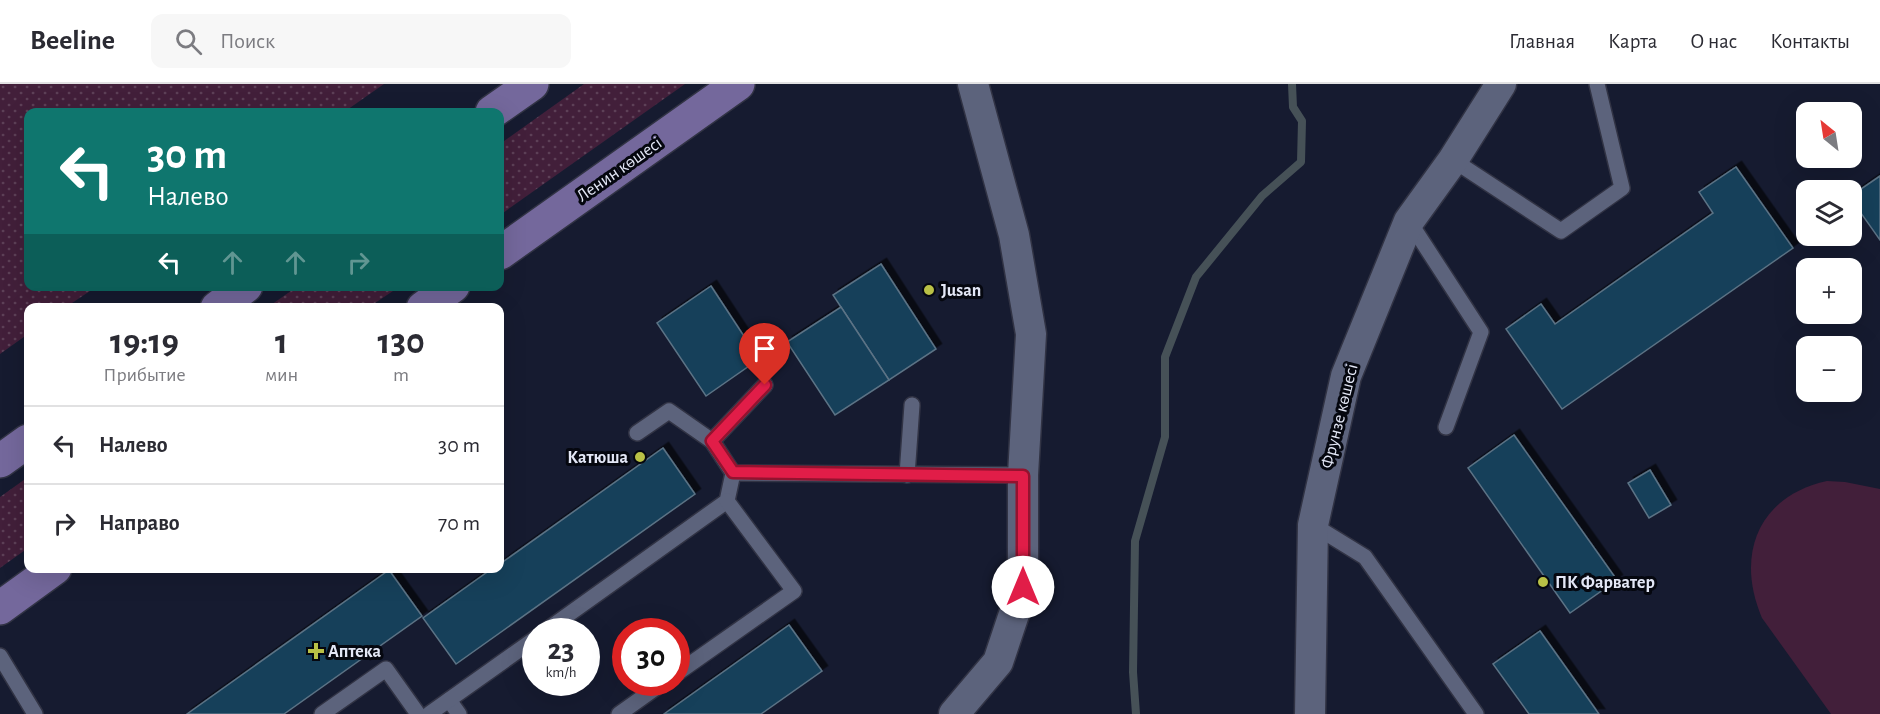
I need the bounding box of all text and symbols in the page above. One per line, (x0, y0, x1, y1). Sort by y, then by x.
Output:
search box (151, 14, 571, 68)
icon: search (172, 25, 205, 58)
text: Beeline (30, 27, 115, 55)
text: Поиск (220, 30, 275, 52)
text: Главная (1509, 31, 1575, 52)
text: Карта (1608, 31, 1657, 52)
text: О нас (1690, 31, 1737, 52)
text: Контакты (1770, 31, 1850, 52)
north arrow (1796, 102, 1862, 168)
map controls (1796, 102, 1862, 402)
icon: left (48, 132, 126, 210)
text: 30 m (147, 134, 227, 176)
street label: Ленин көшесі (574, 134, 665, 206)
button: layers (1796, 180, 1862, 246)
text: Налево (147, 183, 229, 210)
icon: left (153, 246, 186, 279)
icon: ahead (216, 246, 249, 279)
icon: ahead (279, 246, 312, 279)
icon: right (342, 246, 375, 279)
button: + (1796, 258, 1862, 324)
place label: Jusan (941, 282, 981, 300)
marker: Jusan (922, 283, 936, 297)
pin (739, 323, 790, 385)
text: 19:19 (110, 324, 179, 360)
text: 1 (275, 324, 288, 360)
text: 130 (377, 324, 425, 360)
icon: arrive (748, 332, 781, 365)
button: − (1796, 336, 1862, 402)
street label: Фрунзе көшесі (1318, 362, 1362, 470)
text: Прибытие (103, 365, 186, 385)
text: мин (265, 365, 298, 385)
text: m (393, 365, 409, 385)
icon: left (48, 429, 81, 462)
text: Налево (99, 434, 168, 456)
text: 30 m (438, 434, 480, 456)
place label: Катюша (567, 449, 628, 467)
marker: Катюша (633, 450, 647, 464)
icon: right (48, 507, 81, 540)
text: Направо (99, 512, 180, 534)
text: 70 m (438, 512, 480, 534)
position arrow (991, 555, 1055, 619)
place label: ПК Фарватер (1555, 574, 1655, 592)
marker: ПК Фарватер (1536, 575, 1550, 589)
speed limit sign: 30 (612, 618, 690, 696)
text: 23 (547, 635, 575, 665)
place label: Аптека (328, 643, 381, 661)
marker: Аптека (309, 644, 323, 658)
text: km/h (546, 665, 576, 680)

